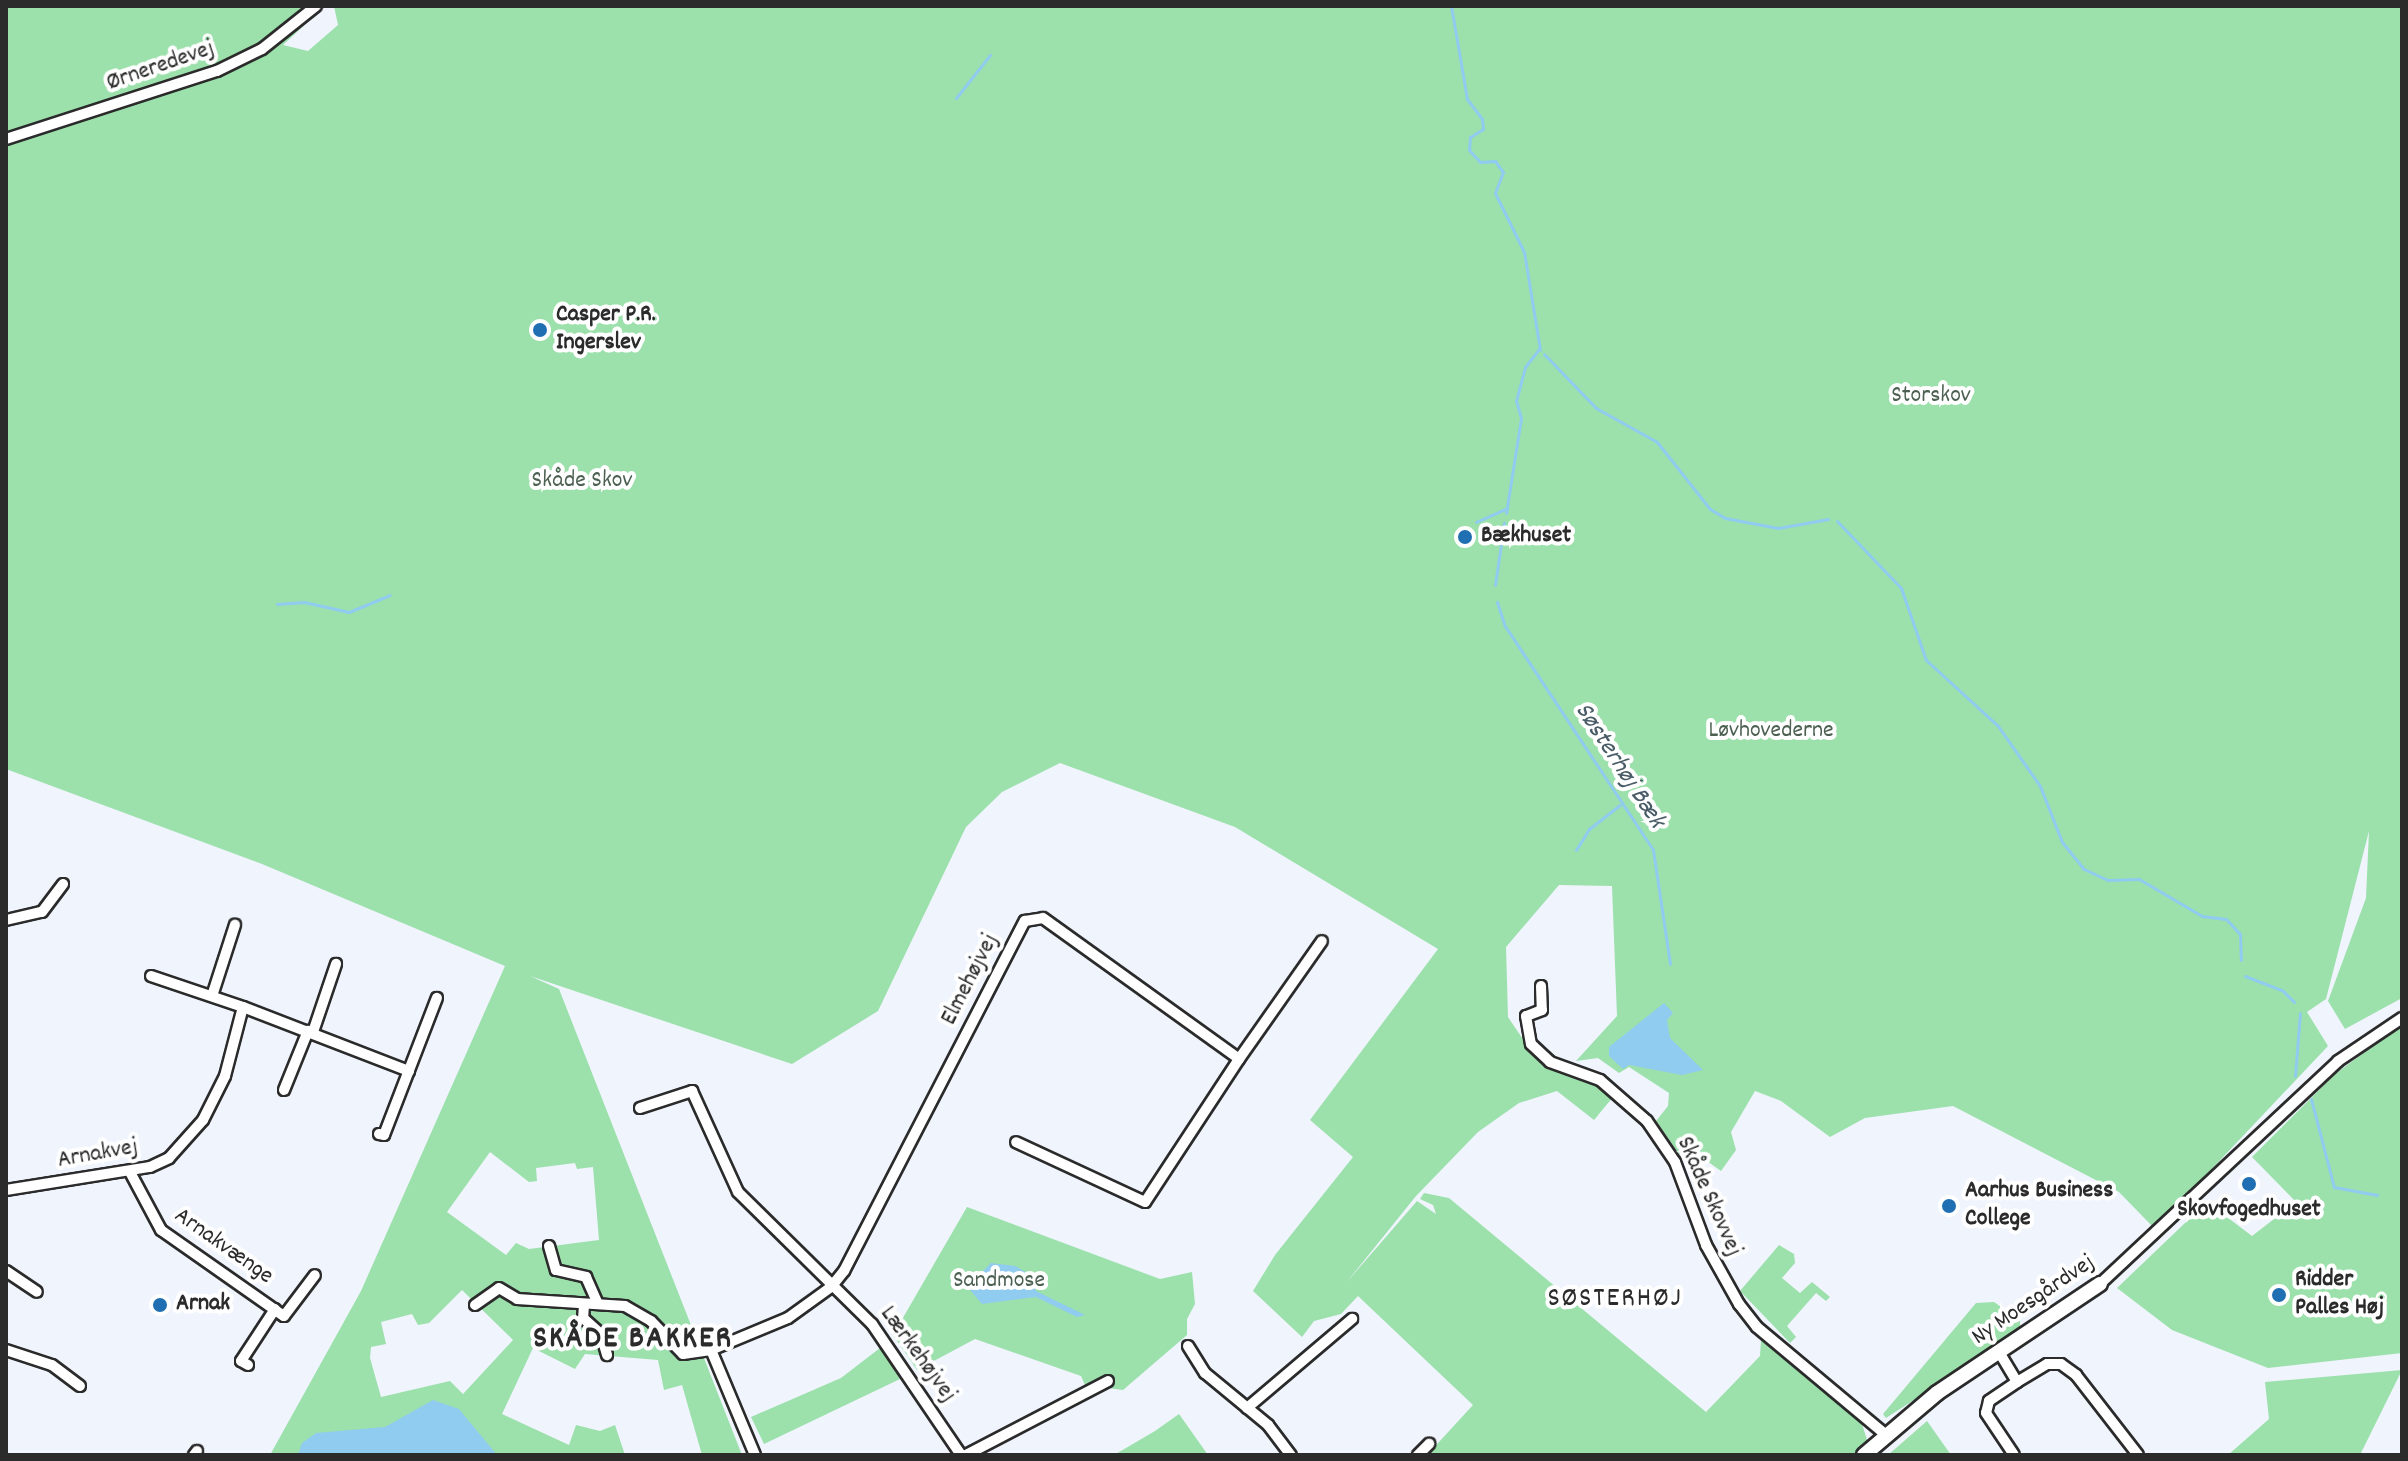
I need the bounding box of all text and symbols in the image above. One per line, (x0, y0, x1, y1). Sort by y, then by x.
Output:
street label: Ørneredevej (103, 35, 219, 99)
place label: Casper P.R. Ingerslev (556, 302, 656, 358)
marker: Casper P.R. Ingerslev (531, 321, 549, 339)
park label: Storskov (1891, 383, 1971, 411)
park label: Skåde Skov (532, 468, 632, 496)
place label: Bækhuset (1481, 523, 1571, 551)
marker: Bækhuset (1456, 528, 1474, 546)
water label: Søsterhøj Bæk (1567, 697, 1671, 835)
park label: Løvhovederne (1708, 718, 1834, 746)
street label: Elmehøjvej (936, 930, 1006, 1030)
street label: Skåde Skovvej (1669, 1133, 1747, 1261)
street label: Arnakvej (56, 1134, 140, 1176)
marker: Skovfogedhuset (2240, 1175, 2258, 1193)
place label: Aarhus Business College (1965, 1178, 2113, 1234)
marker: Aarhus Business College (1940, 1197, 1958, 1215)
place label: Skovfogedhuset (2177, 1197, 2321, 1225)
street label: Arnakvænge (168, 1202, 278, 1292)
street label: Ny Moesgårdvej (1967, 1249, 2101, 1353)
place label: Ridder Palles Høj (2295, 1267, 2384, 1323)
park label: Sandmose (953, 1268, 1045, 1296)
district label: SØSTERHØJ (1547, 1283, 1683, 1317)
marker: Ridder Palles Høj (2270, 1286, 2288, 1304)
place label: Arnak (176, 1291, 230, 1319)
marker: Arnak (151, 1296, 169, 1314)
street label: Lærkehøjvej (872, 1301, 962, 1409)
district label: SKÅDE BAKKER (533, 1321, 733, 1359)

